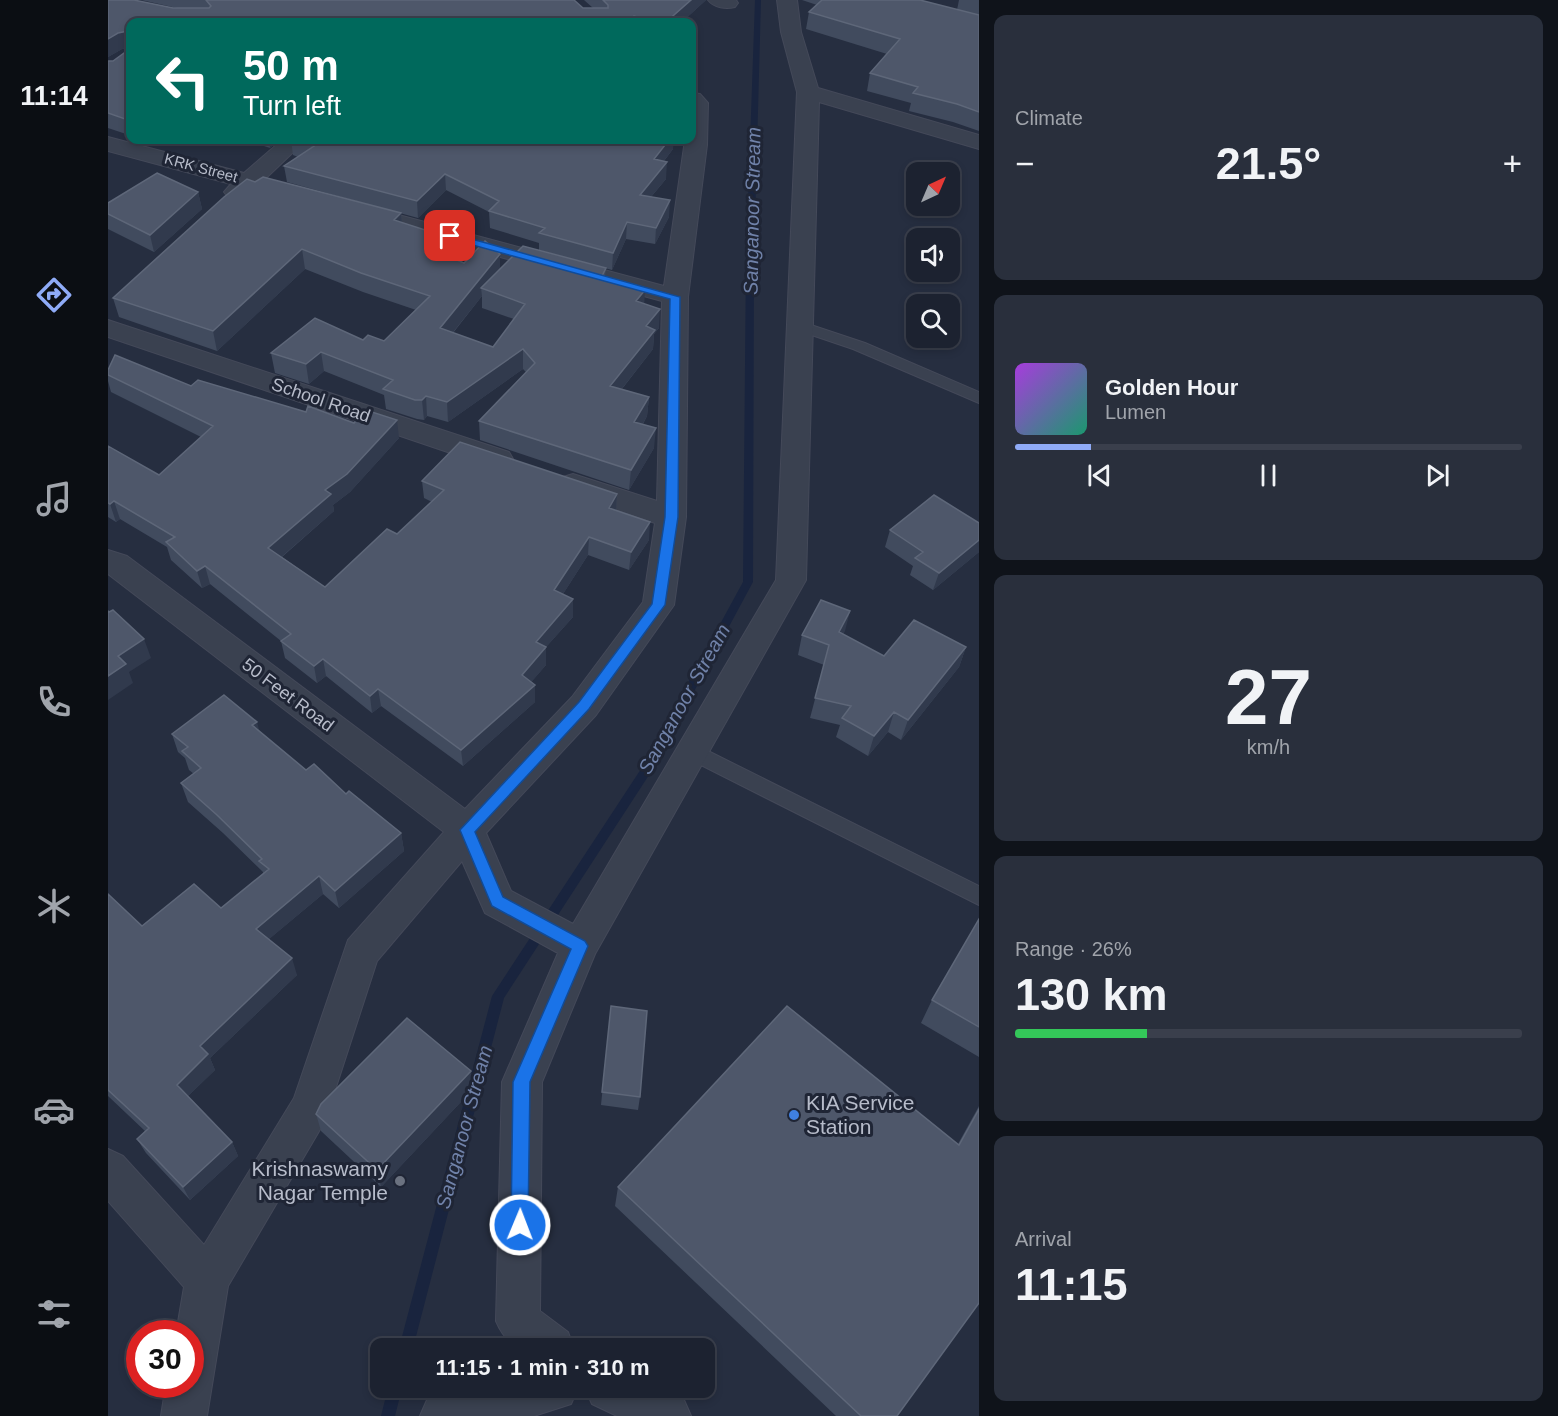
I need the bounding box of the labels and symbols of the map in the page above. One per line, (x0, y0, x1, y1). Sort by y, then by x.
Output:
water label: Sanganoor Stream (740, 127, 764, 295)
street label: KRK Street (163, 150, 240, 186)
north arrow (906, 162, 960, 216)
pin (424, 210, 475, 261)
street label: School Road (269, 374, 373, 426)
water label: Sanganoor Stream (634, 620, 734, 778)
street label: 50 Feet Road (238, 654, 338, 736)
water label: Sanganoor Stream (432, 1043, 496, 1211)
place label: KIA Service Station (806, 1091, 915, 1138)
marker: KIA Service Station (787, 1108, 801, 1122)
place label: Krishnaswamy Nagar Temple (251, 1157, 388, 1204)
marker: Krishnaswamy Nagar Temple (393, 1174, 407, 1188)
position arrow (488, 1193, 552, 1257)
speed limit sign: 30 (126, 1320, 204, 1398)

